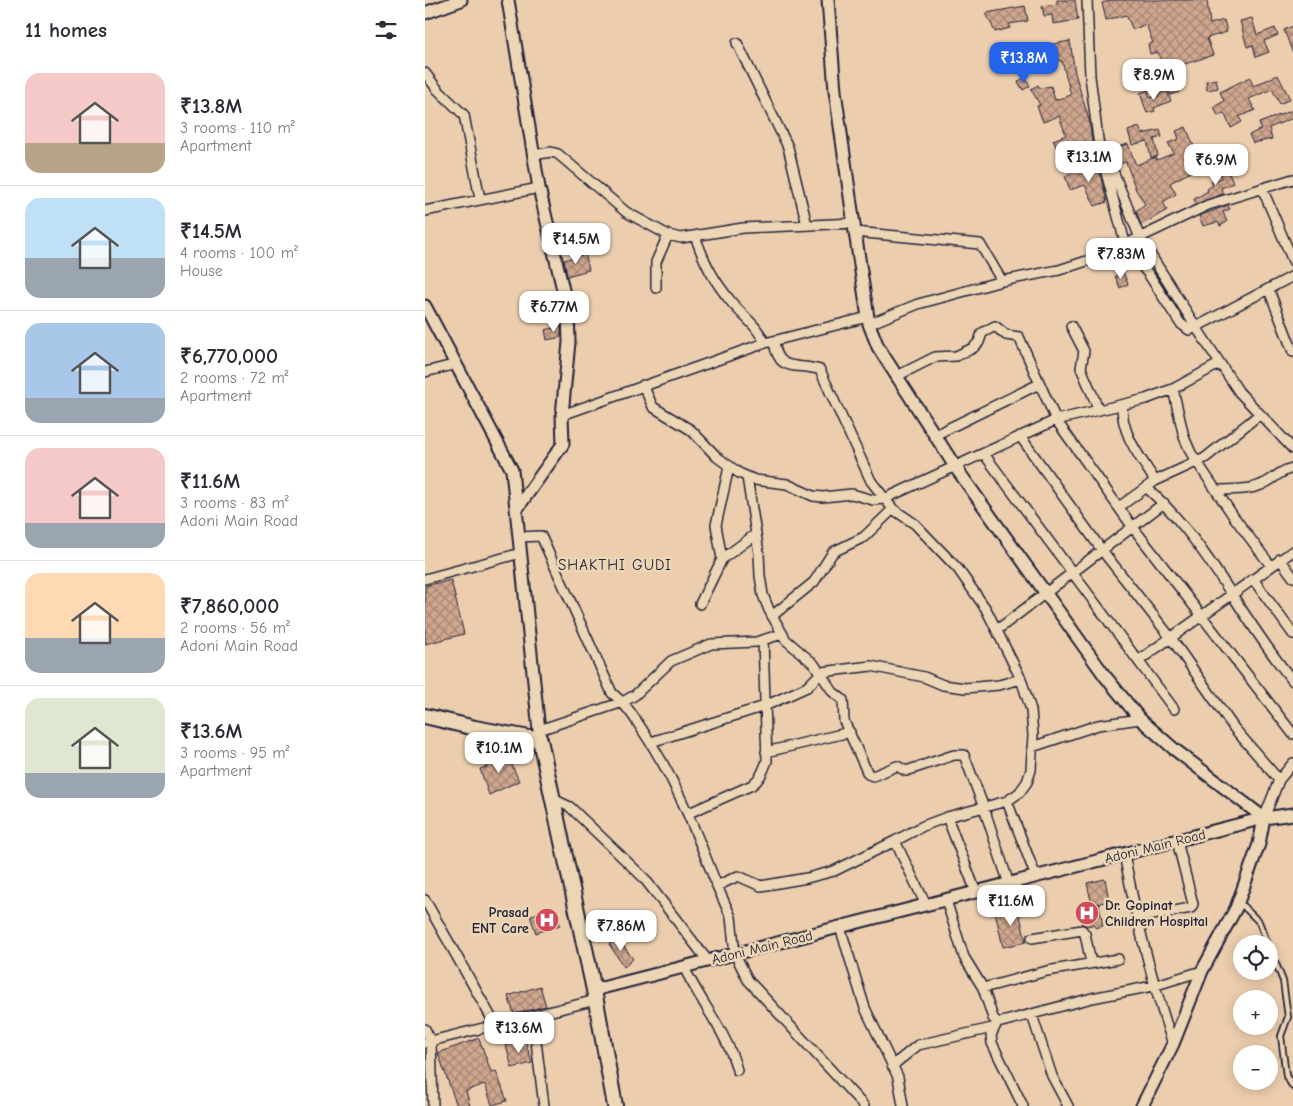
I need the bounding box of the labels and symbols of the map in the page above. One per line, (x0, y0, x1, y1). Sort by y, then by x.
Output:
pin: ₹13.8M (983, 42, 1065, 84)
pin: ₹8.9M (1119, 58, 1189, 101)
pin: ₹13.1M (1048, 140, 1130, 183)
pin: ₹6.9M (1181, 144, 1251, 186)
pin: ₹14.5M (535, 222, 617, 265)
pin: ₹7.83M (1080, 238, 1162, 280)
pin: ₹6.77M (513, 290, 595, 333)
district label: SHAKTHI GUDI (558, 556, 672, 574)
pin: ₹10.1M (458, 732, 540, 774)
street label: Adoni Main Road (1103, 826, 1207, 867)
pin: ₹11.6M (970, 884, 1052, 927)
place label: Dr. Gopinat Children Hospital (1105, 897, 1208, 930)
hospital icon: Dr. Gopinat Children Hospital (1074, 900, 1100, 926)
place label: Prasad ENT Care (472, 904, 529, 937)
hospital icon: Prasad ENT Care (534, 907, 560, 933)
pin: ₹7.86M (580, 910, 662, 952)
street label: Adoni Main Road (710, 927, 814, 968)
pin: ₹13.6M (478, 1012, 560, 1054)

